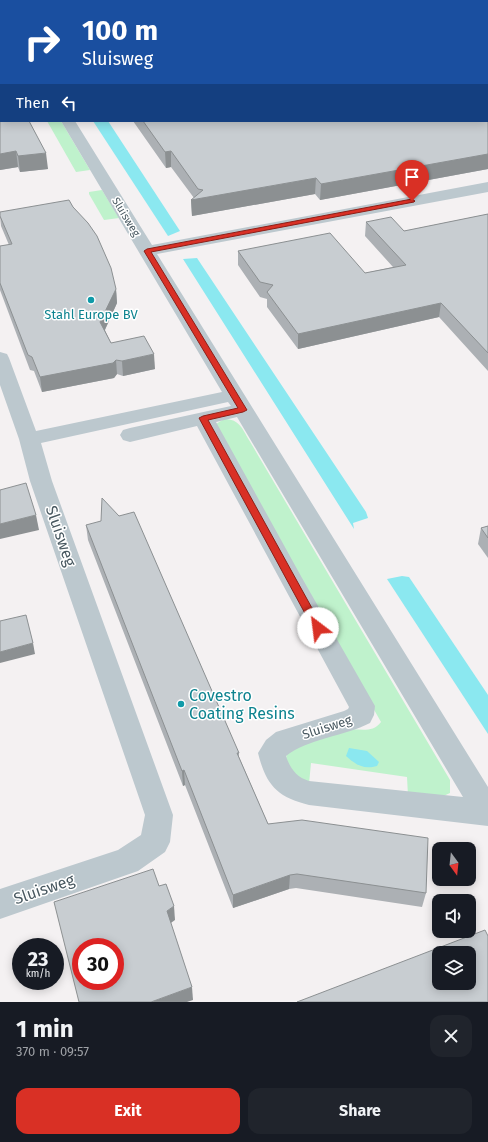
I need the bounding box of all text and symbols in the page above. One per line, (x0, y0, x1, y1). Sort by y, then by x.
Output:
text: 100 m (82, 14, 158, 47)
icon: right (16, 16, 68, 68)
text: Sluisweg (82, 48, 153, 70)
icon: left (58, 92, 80, 114)
text: Then (16, 94, 50, 112)
pin (395, 160, 429, 201)
icon: arrive (401, 166, 423, 188)
street label: Sluisweg (109, 195, 143, 239)
marker: Stahl Europe BV (86, 295, 96, 305)
place label: Stahl Europe BV (44, 307, 138, 322)
street label: Sluisweg (42, 503, 80, 570)
position arrow (297, 607, 339, 649)
place label: Covestro Coating Resins (189, 686, 295, 723)
marker: Covestro Coating Resins (176, 699, 186, 709)
street label: Sluisweg (300, 712, 354, 742)
north arrow (432, 842, 476, 886)
map controls (432, 842, 476, 990)
street label: Sluisweg (11, 870, 78, 908)
button: sound (432, 894, 476, 938)
speed limit sign: 30 (72, 938, 124, 990)
button: layers (432, 946, 476, 990)
text: 23 (28, 947, 48, 971)
text: km/h (26, 968, 50, 980)
text: 1 min (16, 1015, 74, 1043)
button: close (430, 1015, 472, 1057)
text: 370 m · 09:57 (16, 1044, 89, 1059)
button: Exit (16, 1088, 240, 1134)
button: Share (248, 1088, 472, 1134)

